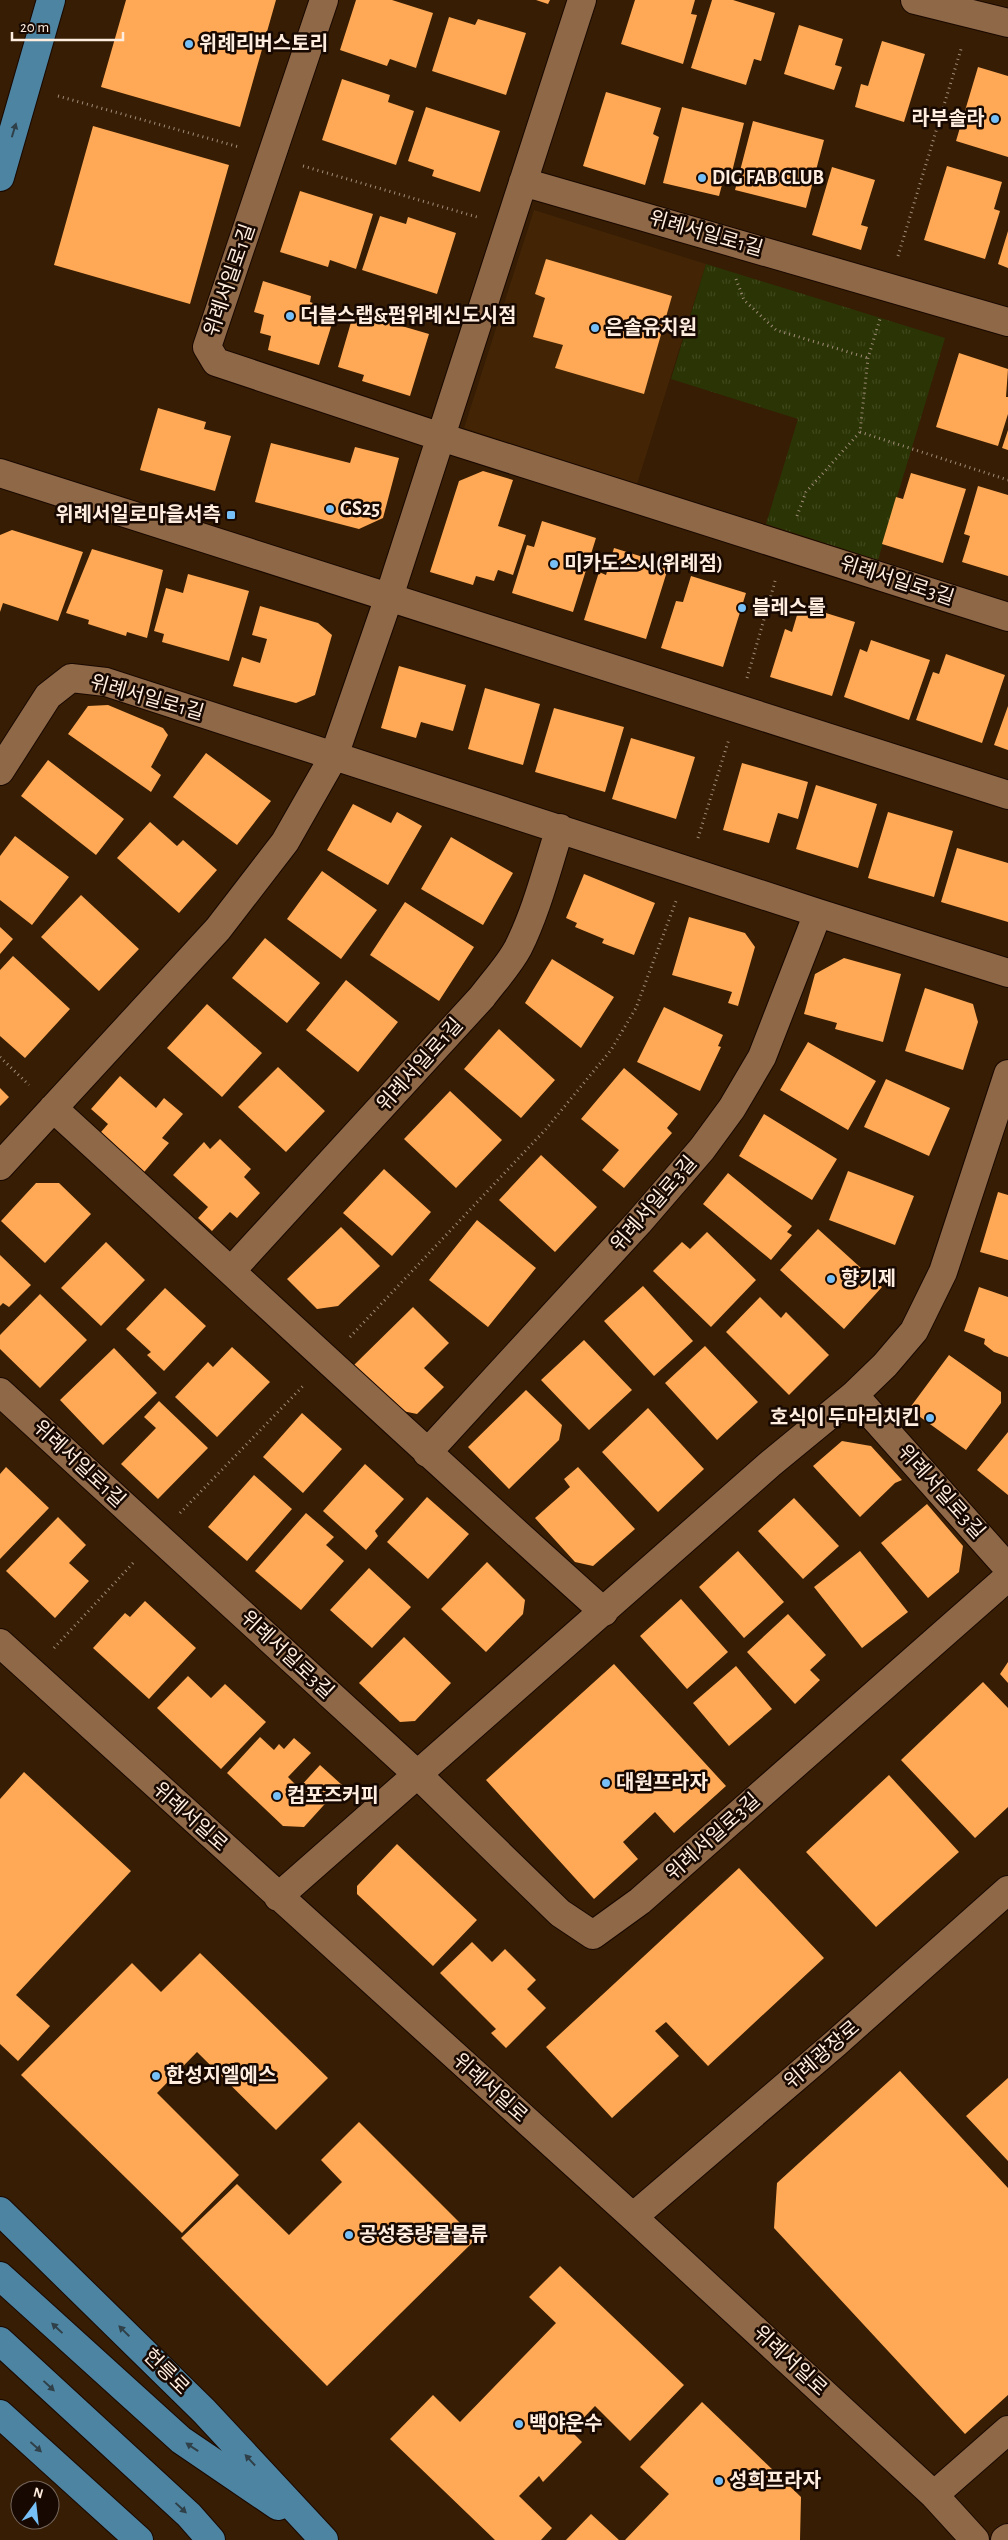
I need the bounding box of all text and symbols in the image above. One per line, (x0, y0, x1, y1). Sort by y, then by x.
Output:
scale bar (12, 10, 124, 42)
text: 20 m (20, 20, 49, 35)
place label: 위례리버스토리 (199, 33, 328, 54)
marker: 위례리버스토리 (183, 38, 195, 50)
place label: 라부솔라 (911, 108, 985, 129)
marker: 라부솔라 (989, 113, 1001, 125)
one-way arrow (11, 123, 19, 138)
place label: DIG FAB CLUB (712, 168, 824, 188)
marker: DIG FAB CLUB (696, 172, 708, 184)
street label: 위례서일로1길 (647, 207, 765, 260)
street label: 위례서일로1길 (201, 221, 259, 339)
place label: 더블스랩&펍위례신도시점 (300, 305, 517, 326)
marker: 더블스랩&펍위례신도시점 (284, 310, 296, 322)
place label: 은솔유치원 (605, 317, 697, 338)
marker: 은솔유치원 (589, 322, 601, 334)
place label: GS25 (340, 499, 380, 519)
marker: GS25 (324, 503, 336, 515)
place label: 위례서일로마을서측 (55, 504, 221, 525)
marker: 위례서일로마을서측 (225, 509, 237, 521)
street label: 위례서일로3길 (837, 552, 957, 609)
place label: 미카도스시(위례점) (564, 553, 723, 574)
marker: 미카도스시(위례점) (548, 558, 560, 570)
place label: 블레스롤 (752, 597, 826, 618)
marker: 블레스롤 (736, 602, 748, 614)
street label: 위례서일로1길 (88, 671, 206, 724)
street label: 위례서일로1길 (373, 1014, 467, 1115)
street label: 위례서일로3길 (607, 1152, 700, 1255)
place label: 향기제 (841, 1268, 896, 1289)
marker: 향기제 (825, 1273, 837, 1285)
place label: 호식이 두마리치킨 (770, 1407, 920, 1428)
marker: 호식이 두마리치킨 (924, 1412, 936, 1424)
street label: 위례서일로1길 (29, 1416, 129, 1511)
street label: 위례서일로3길 (894, 1441, 989, 1543)
street label: 위례서일로3길 (237, 1606, 338, 1703)
place label: 대원프라자 (616, 1772, 709, 1793)
marker: 대원프라자 (600, 1777, 612, 1789)
street label: 위례서일로 (149, 1778, 232, 1855)
place label: 컴포즈커피 (287, 1785, 379, 1806)
street label: 위례서일로3길 (662, 1789, 764, 1884)
marker: 컴포즈커피 (271, 1790, 283, 1802)
street label: 위례광장로 (780, 2017, 863, 2093)
street label: 위례서일로 (449, 2049, 532, 2126)
place label: 한성지엘에스 (166, 2065, 276, 2086)
marker: 한성지엘에스 (150, 2070, 162, 2082)
place label: 공성중량물물류 (359, 2224, 488, 2245)
marker: 공성중량물물류 (343, 2229, 355, 2241)
one-way arrow (51, 2322, 63, 2334)
street label: 위례서일로 (750, 2322, 831, 2400)
one-way arrow (118, 2325, 130, 2337)
street label: 헌릉로 (139, 2345, 193, 2399)
one-way arrow (42, 2380, 54, 2392)
place label: 백야운수 (529, 2413, 603, 2434)
marker: 백야운수 (513, 2418, 525, 2430)
one-way arrow (30, 2441, 42, 2453)
one-way arrow (185, 2442, 198, 2452)
one-way arrow (244, 2454, 256, 2466)
place label: 성희프라자 (729, 2470, 822, 2491)
marker: 성희프라자 (713, 2475, 725, 2487)
north arrow (10, 2480, 60, 2530)
text: N (32, 2485, 45, 2501)
one-way arrow (175, 2502, 187, 2514)

